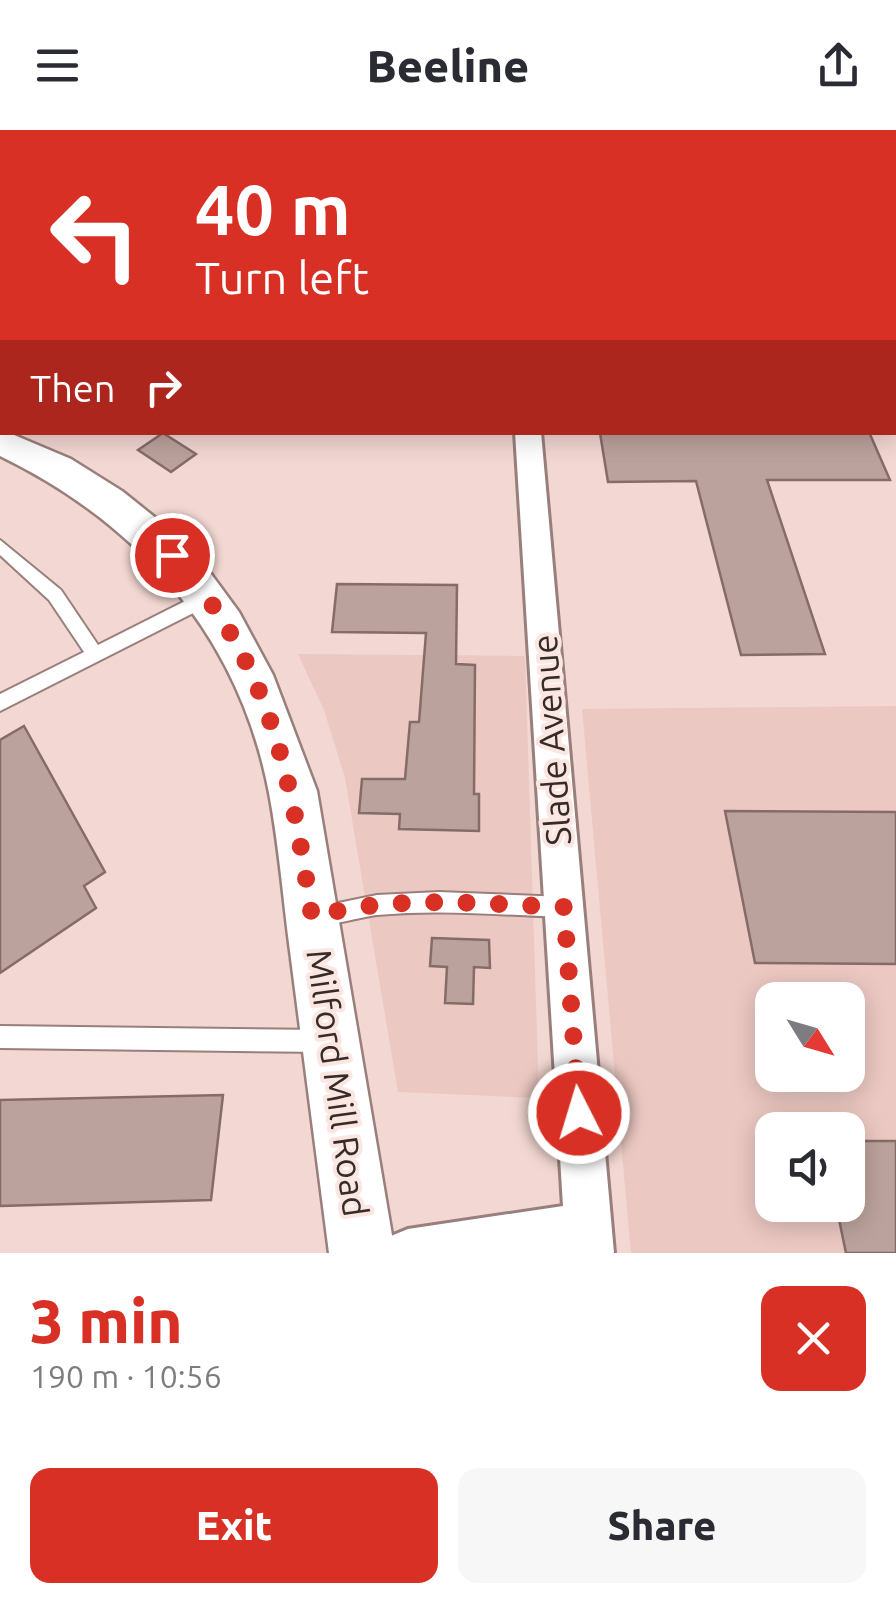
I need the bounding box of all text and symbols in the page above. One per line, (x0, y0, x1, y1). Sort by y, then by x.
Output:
icon: menu (30, 38, 85, 93)
icon: share (811, 38, 866, 93)
text: Beeline (367, 40, 529, 91)
icon: left (30, 170, 160, 300)
text: 40 m (195, 170, 351, 248)
text: Turn left (195, 252, 369, 303)
icon: right (136, 360, 191, 415)
text: Then (30, 367, 116, 409)
pin (130, 513, 215, 598)
icon: arrive (145, 528, 200, 583)
street label: Slade Avenue (524, 633, 578, 847)
street label: Milford Mill Road (299, 947, 377, 1219)
north arrow (755, 982, 865, 1092)
map controls (755, 982, 865, 1222)
position arrow (527, 1061, 631, 1165)
button: sound (755, 1112, 865, 1222)
button: close (761, 1286, 866, 1391)
text: 3 min (30, 1287, 183, 1354)
text: 190 m · 10:56 (30, 1358, 222, 1394)
button: Exit (30, 1468, 438, 1583)
button: Share (458, 1468, 866, 1583)

